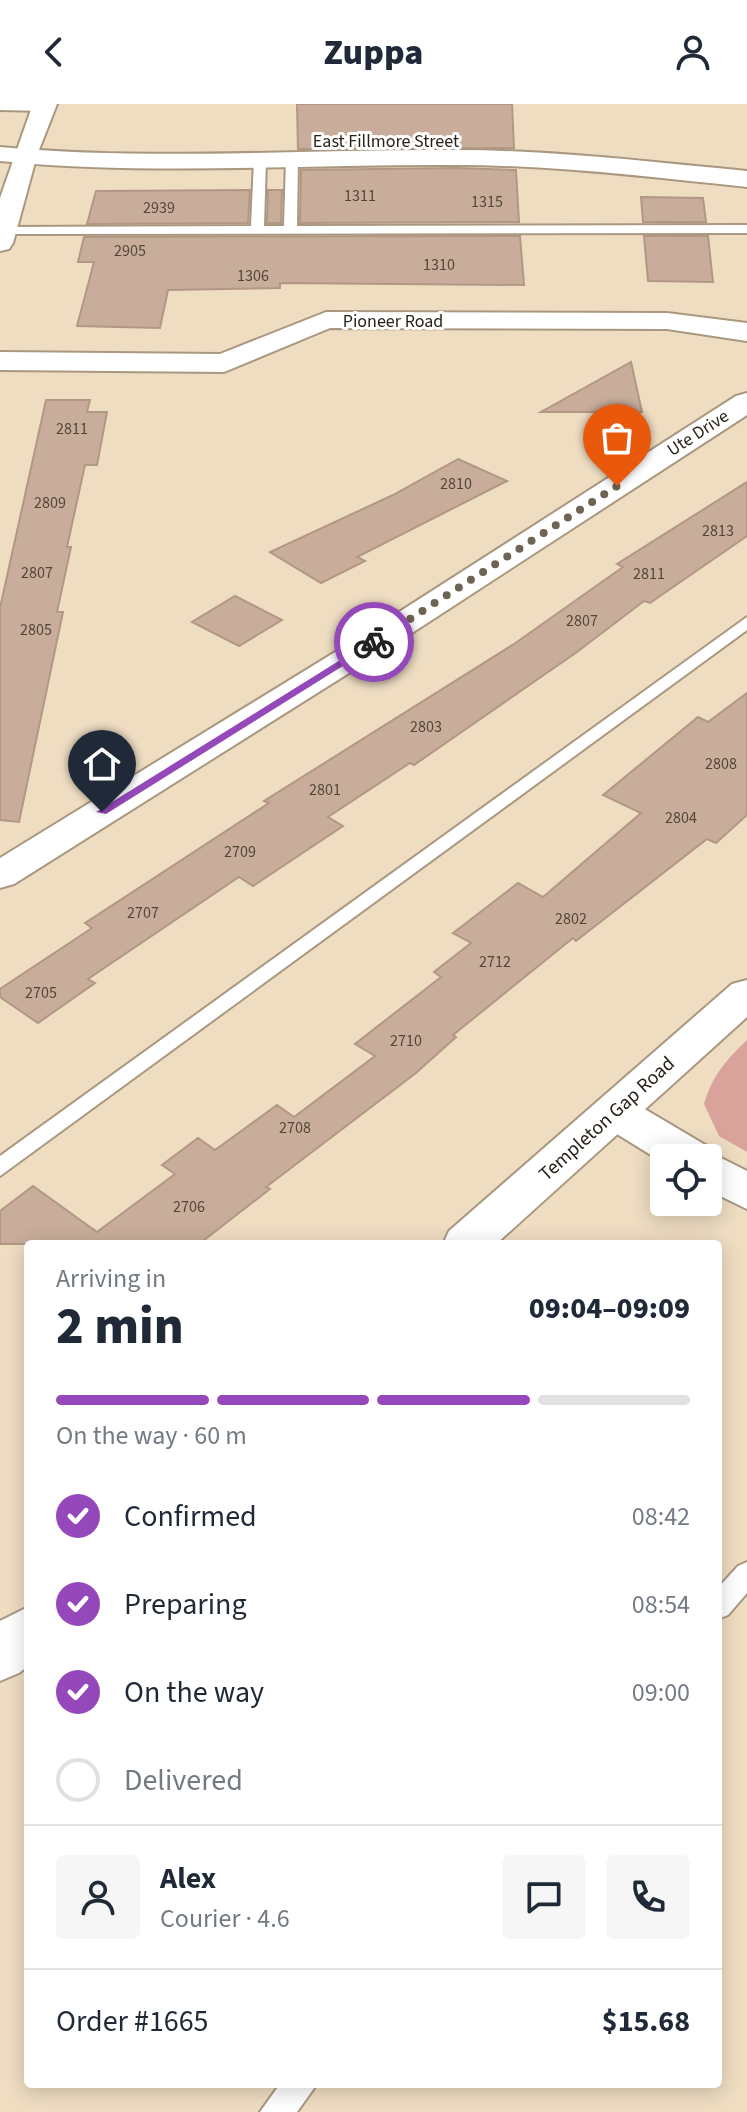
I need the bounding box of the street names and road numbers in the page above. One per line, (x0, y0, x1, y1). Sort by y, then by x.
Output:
street label: East Fillmore Street (313, 129, 459, 154)
street label: Pioneer Road (343, 309, 443, 334)
street label: Ute Drive (662, 404, 734, 462)
street label: Templeton Gap Road (533, 1050, 681, 1188)

